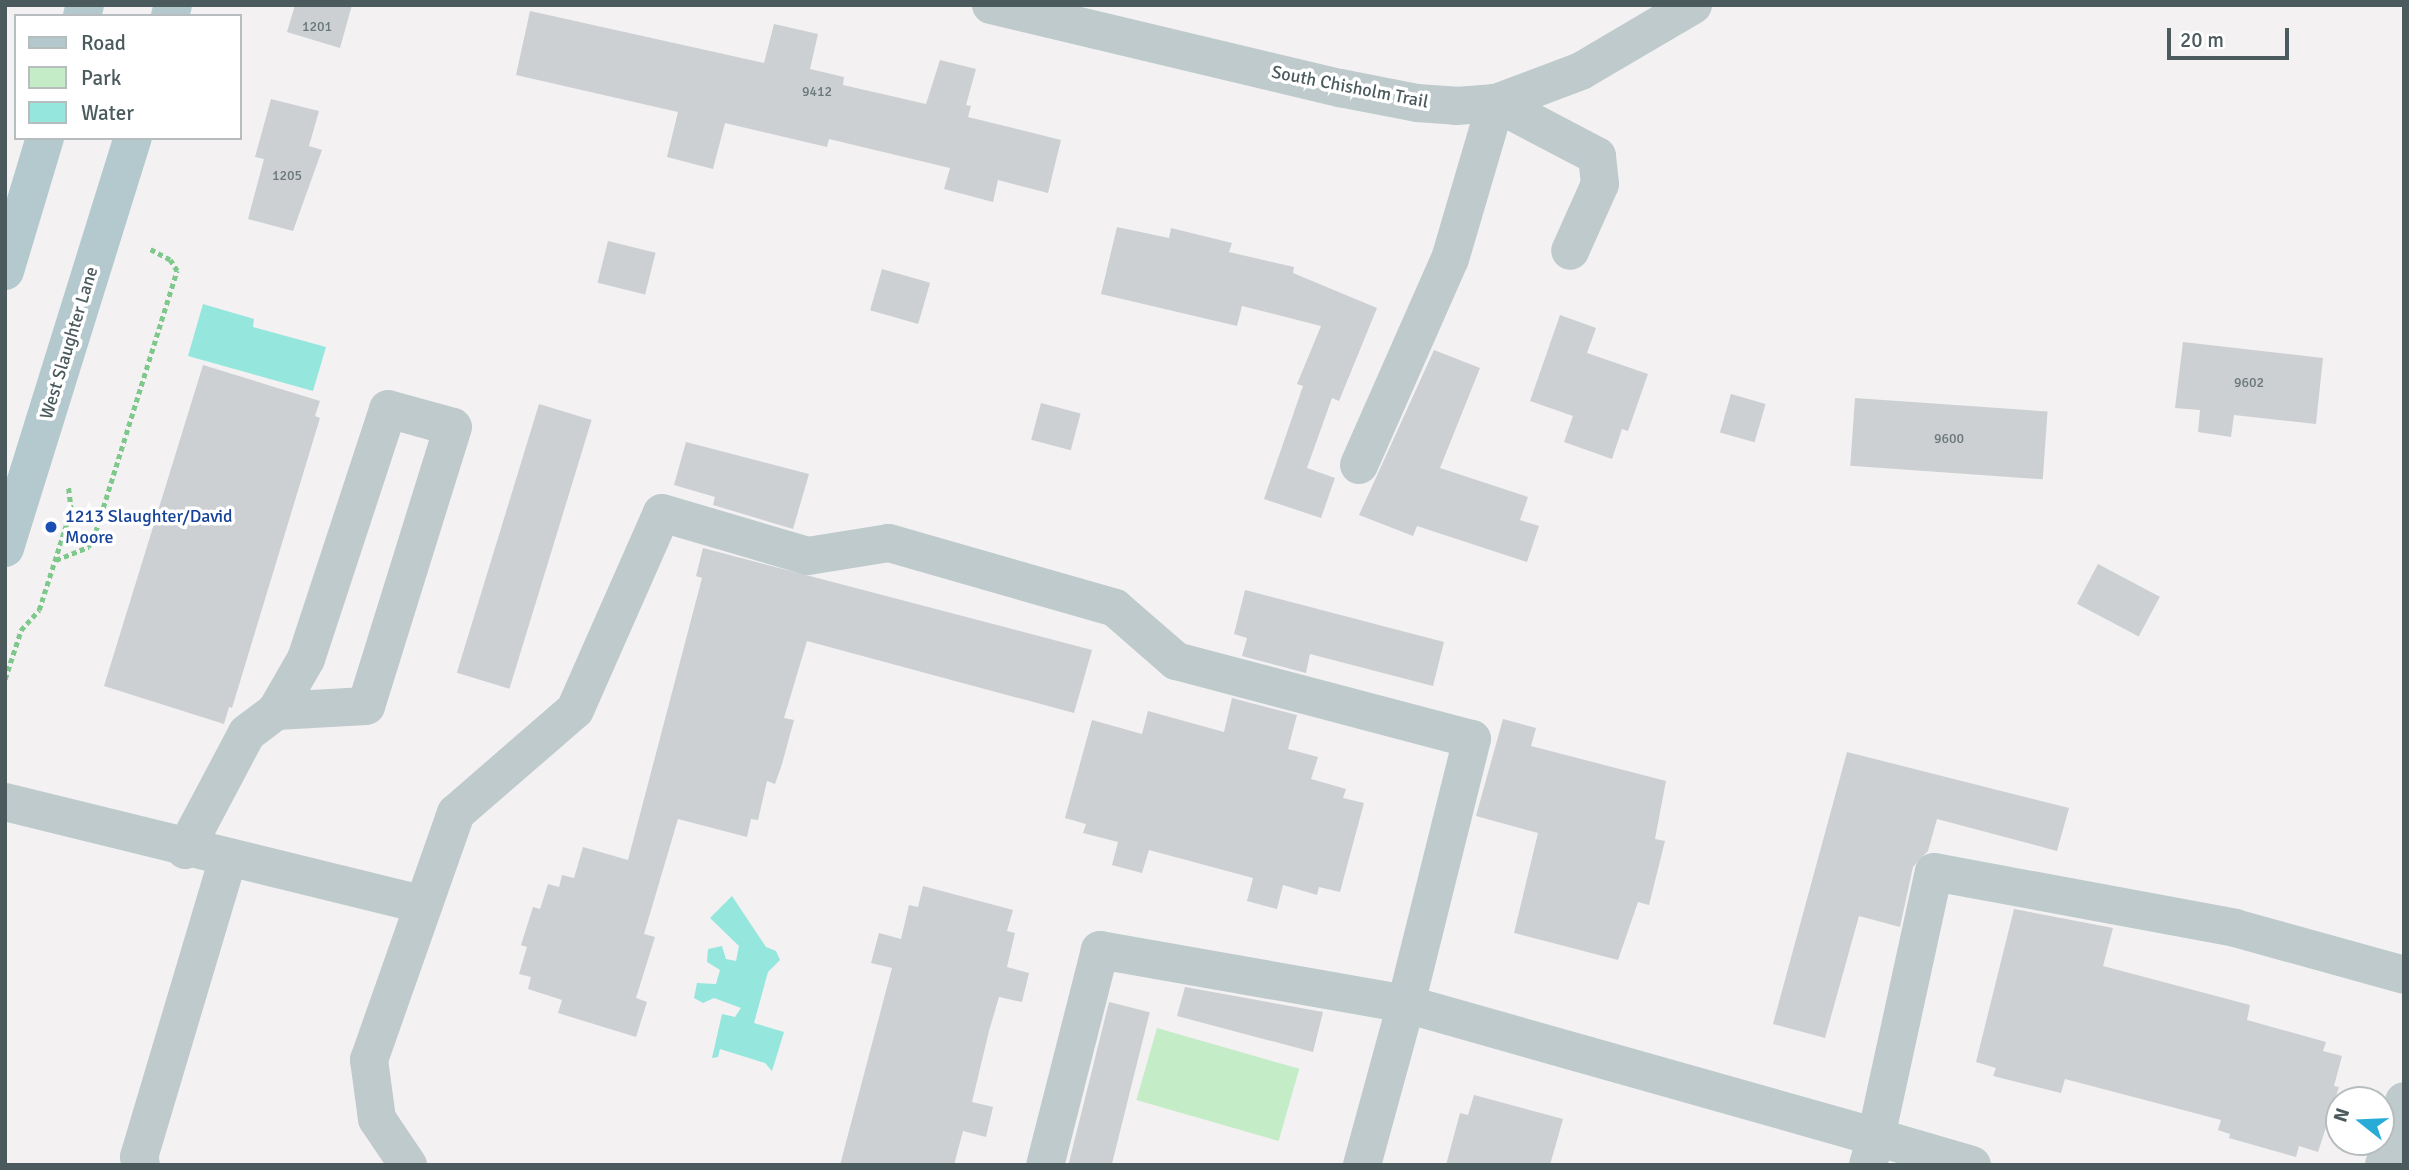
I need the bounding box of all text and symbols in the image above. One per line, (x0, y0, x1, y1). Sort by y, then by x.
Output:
legend (14, 14, 242, 140)
scale bar (2171, 14, 2294, 58)
house number: 1201 (302, 19, 332, 35)
text: 20 m (2180, 27, 2224, 53)
text: Road (81, 30, 126, 56)
street label: South Chisholm Trail (1270, 61, 1430, 113)
text: Park (81, 65, 121, 91)
house number: 9412 (802, 84, 832, 100)
text: Water (81, 100, 134, 126)
house number: 1205 (272, 168, 302, 184)
street label: West Slaughter Lane (36, 264, 102, 422)
house number: 9602 (2234, 375, 2264, 391)
house number: 9600 (1934, 431, 1964, 447)
place label: 1213 Slaughter/David Moore (65, 506, 233, 548)
marker: 1213 Slaughter/David Moore (43, 519, 59, 535)
north arrow (2325, 1086, 2395, 1156)
text: N (2328, 1105, 2355, 1125)

